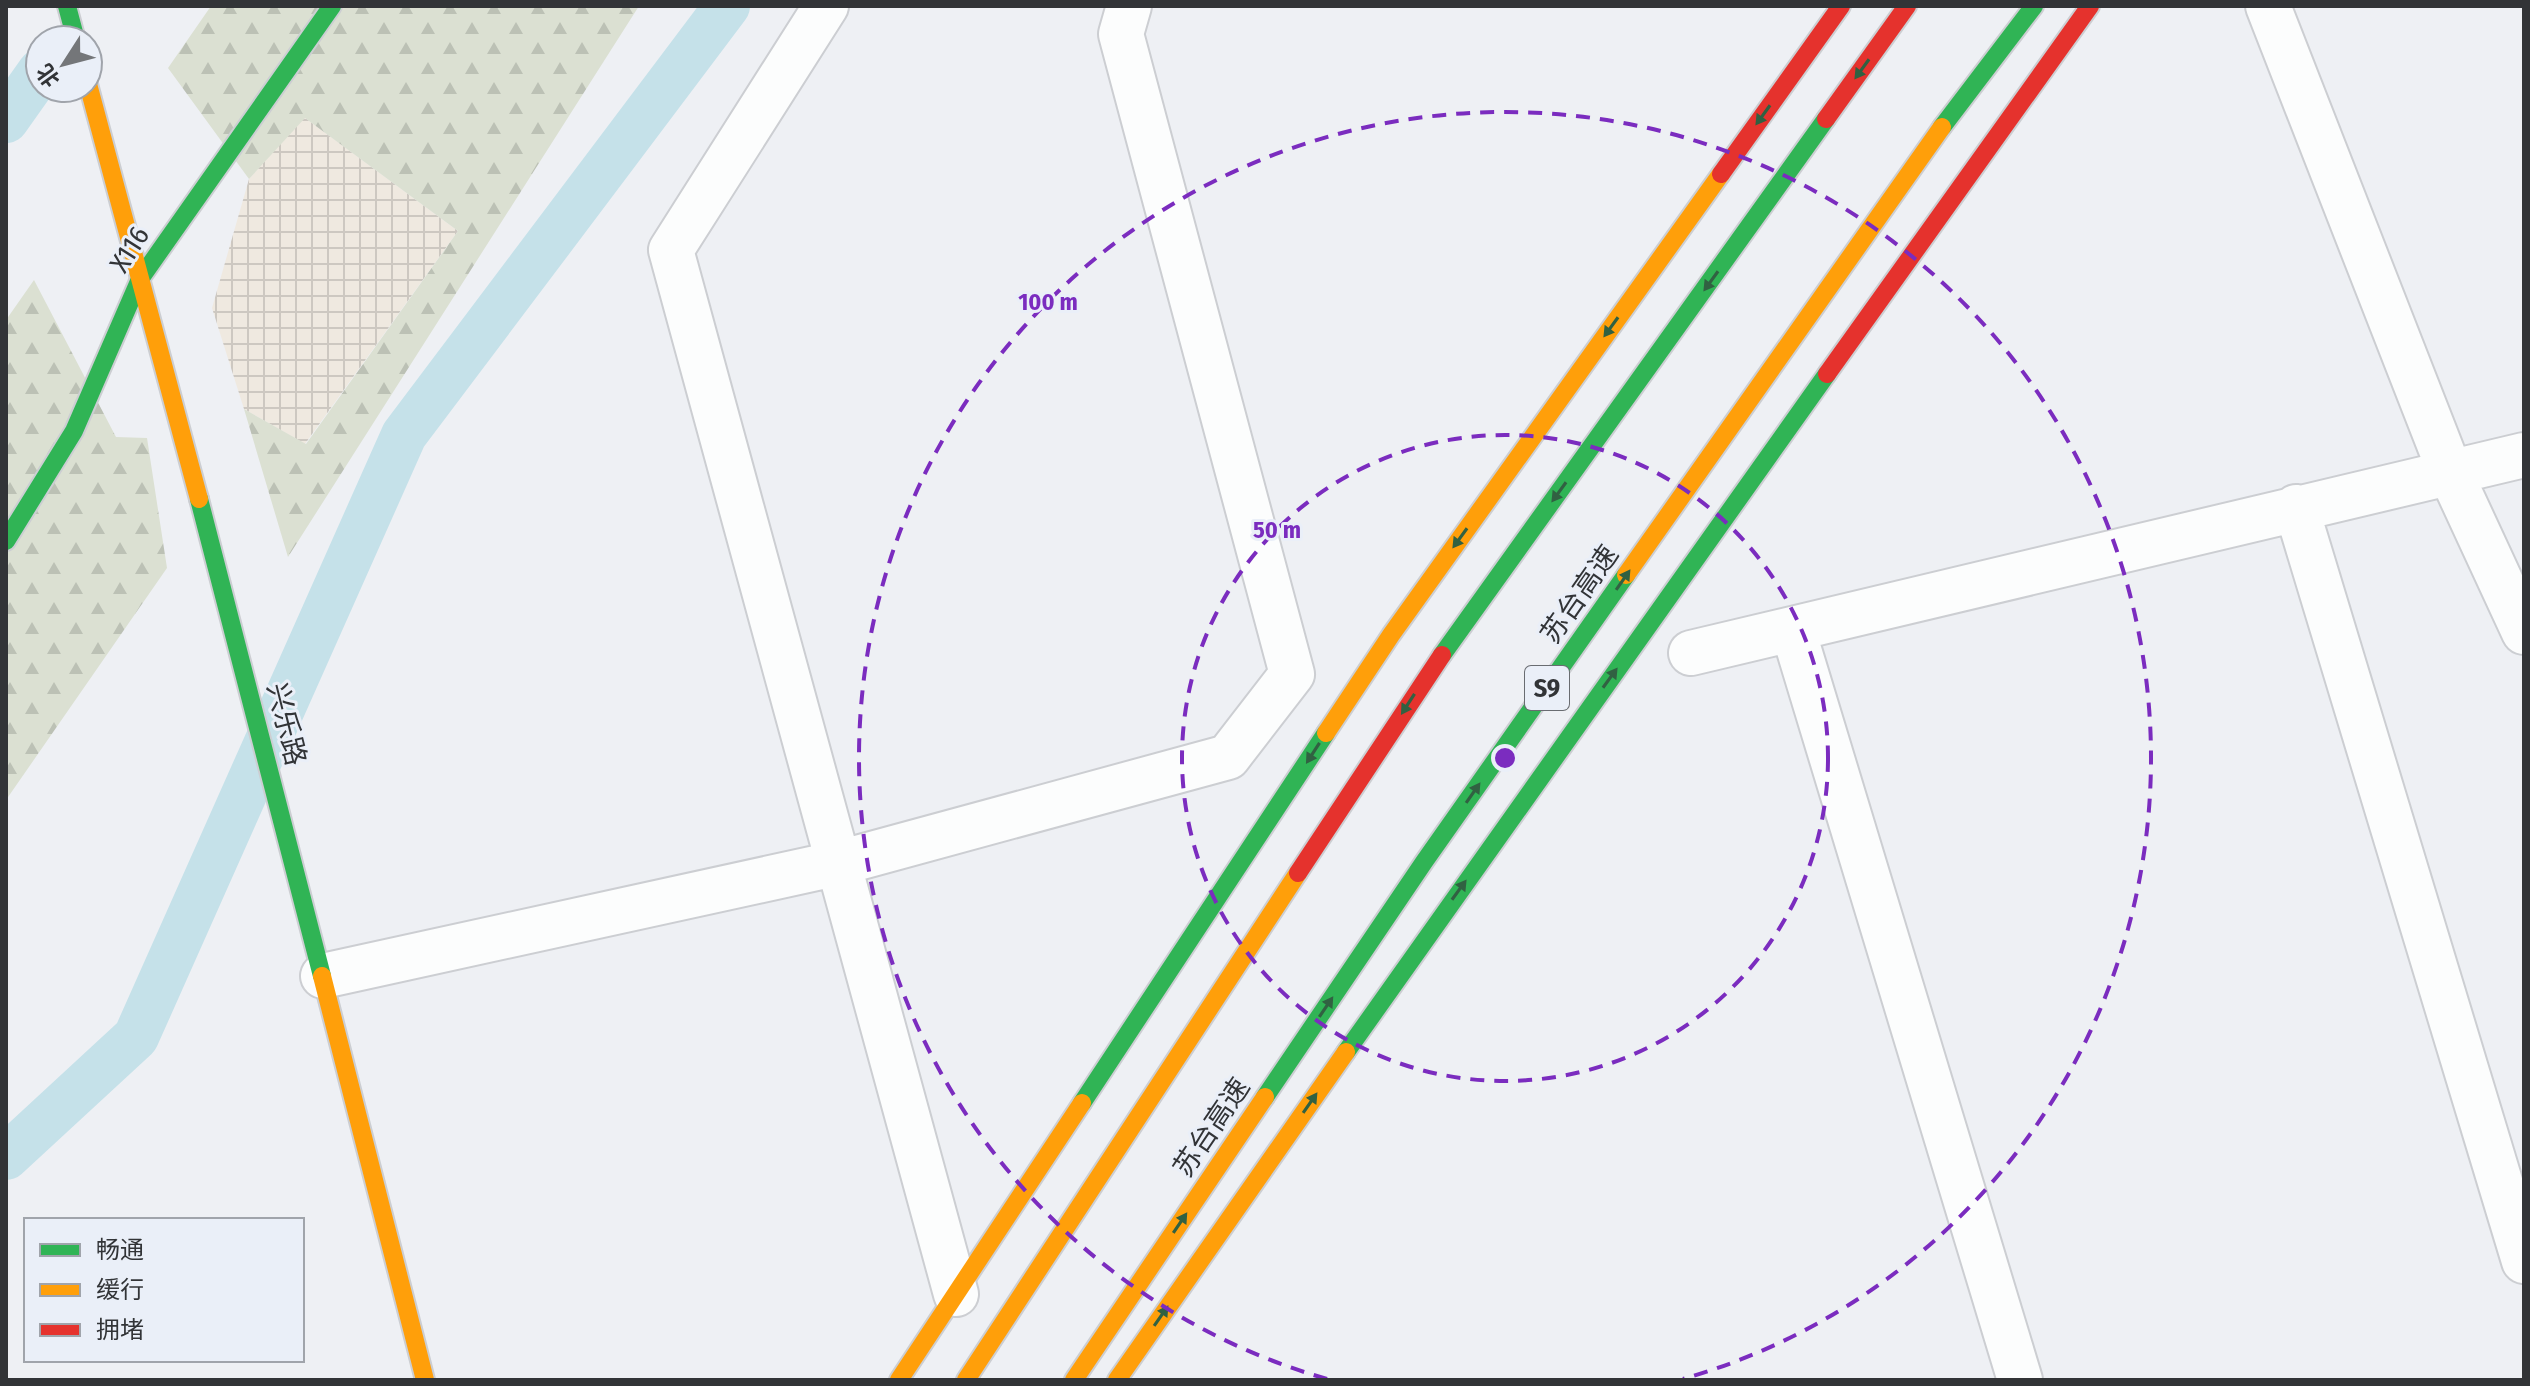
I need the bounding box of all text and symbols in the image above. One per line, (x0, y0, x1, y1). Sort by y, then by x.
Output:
north arrow (24, 24, 104, 104)
text: 北 (31, 59, 66, 92)
one-way arrow (1855, 59, 1870, 80)
one-way arrow (1755, 104, 1771, 126)
street label: X116 (103, 220, 156, 278)
one-way arrow (1703, 270, 1719, 291)
text: 100 m (1018, 288, 1078, 316)
one-way arrow (1604, 316, 1620, 337)
one-way arrow (1551, 481, 1567, 503)
text: 50 m (1253, 516, 1301, 544)
one-way arrow (1452, 527, 1468, 549)
street label: 苏台高速 (1534, 539, 1625, 650)
one-way arrow (1615, 570, 1630, 591)
road number: S9 (1525, 666, 1569, 710)
one-way arrow (1602, 668, 1617, 689)
street label: 兴乐路 (260, 679, 313, 769)
one-way arrow (1402, 693, 1416, 715)
one-way arrow (1306, 742, 1321, 763)
centre of rings (1491, 744, 1519, 772)
one-way arrow (1465, 782, 1480, 803)
one-way arrow (1451, 879, 1467, 901)
one-way arrow (1318, 997, 1333, 1018)
street label: 苏台高速 (1166, 1072, 1256, 1183)
one-way arrow (1302, 1092, 1317, 1113)
one-way arrow (1173, 1212, 1188, 1233)
legend (24, 1218, 304, 1362)
text: 畅通 (96, 1236, 144, 1264)
text: 缓行 (96, 1276, 144, 1304)
one-way arrow (1153, 1306, 1168, 1327)
text: 拥堵 (96, 1316, 144, 1344)

